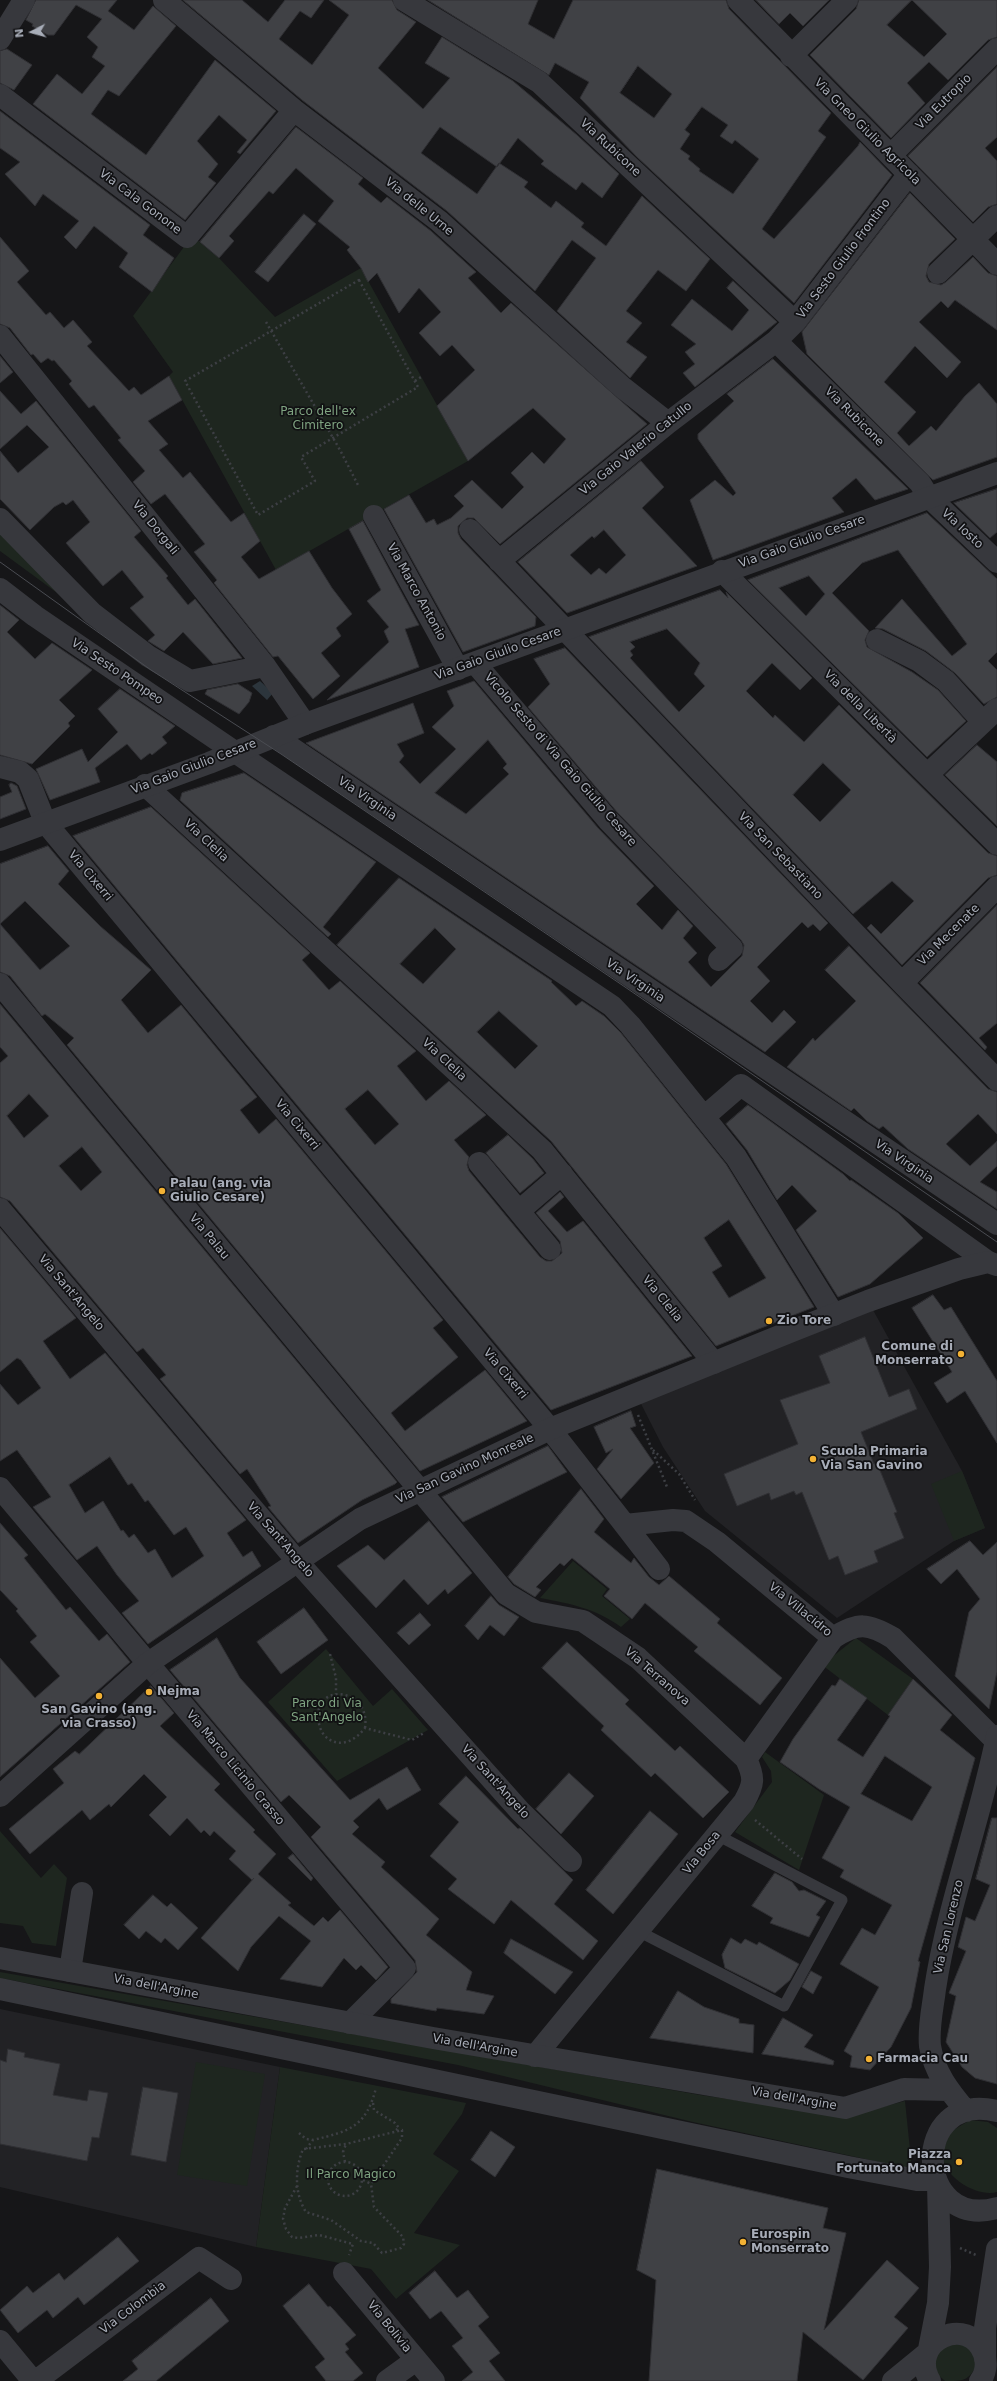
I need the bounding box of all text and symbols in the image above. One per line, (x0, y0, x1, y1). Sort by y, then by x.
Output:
north arrow (12, 12, 52, 52)
text: N (13, 28, 27, 39)
street label: Via Eutropio (913, 71, 975, 133)
street label: Via Gneo Giulio Agricola (811, 76, 923, 188)
street label: Via Rubicone (577, 116, 643, 180)
street label: Via Cala Gonone (96, 166, 184, 238)
street label: Via delle Urne (382, 175, 456, 239)
street label: Via Sesto Giulio Frontino (794, 196, 894, 322)
street label: Via Rubicone (821, 384, 887, 450)
street label: Via Gaio Valerio Catullo (577, 399, 695, 499)
park label: Parco dell'ex Cimitero (280, 405, 356, 433)
street label: Via Dorgali (129, 498, 181, 558)
street label: Via Iosto (938, 506, 986, 552)
street label: Via Gaio Giulio Cesare (737, 512, 867, 572)
street label: Via Marco Antonio (383, 541, 449, 643)
street label: Via Gaio Giulio Cesare (433, 624, 563, 684)
street label: Via Sesto Pompeo (68, 636, 166, 708)
street label: Via della Libertà (821, 668, 899, 746)
street label: Vicolo Sesto di Via Gaio Giulio Cesare (481, 670, 639, 850)
street label: Via Gaio Giulio Cesare (129, 736, 259, 798)
street label: Via Virginia (335, 774, 399, 824)
street label: Via San Sebastiano (735, 809, 825, 903)
street label: Via Clelia (181, 817, 231, 865)
street label: Via Cixerri (65, 848, 115, 904)
street label: Via Mecenate (915, 901, 983, 969)
street label: Via Virginia (603, 956, 667, 1006)
street label: Via Clelia (419, 1036, 469, 1084)
street label: Via Cixerri (272, 1097, 322, 1153)
street label: Via Virginia (872, 1137, 936, 1187)
place label: Palau (ang. via Giulio Cesare) (170, 1177, 271, 1205)
marker: Palau (ang. via Giulio Cesare) (157, 1186, 167, 1196)
street label: Via Palau (186, 1211, 232, 1263)
street label: Via Sant'Angelo (35, 1252, 107, 1334)
street label: Via Clelia (639, 1273, 685, 1325)
place label: Zio Tore (777, 1314, 831, 1328)
marker: Zio Tore (764, 1316, 774, 1326)
place label: Comune di Monserrato (875, 1340, 953, 1368)
street label: Via Cixerri (480, 1346, 530, 1402)
marker: Comune di Monserrato (956, 1349, 966, 1359)
street label: Via San Gavino Monreale (394, 1431, 536, 1507)
place label: Scuola Primaria Via San Gavino (821, 1445, 927, 1473)
marker: Scuola Primaria Via San Gavino (808, 1454, 818, 1464)
street label: Via Sant'Angelo (244, 1500, 316, 1580)
street label: Via Villacidro (765, 1580, 835, 1640)
street label: Via Terranova (622, 1645, 692, 1709)
place label: Nejma (157, 1685, 200, 1699)
marker: Nejma (144, 1687, 154, 1697)
marker: San Gavino (ang. via Crasso) (94, 1691, 104, 1701)
park label: Parco di Via Sant'Angelo (291, 1697, 363, 1725)
place label: San Gavino (ang. via Crasso) (41, 1703, 157, 1731)
street label: Via Marco Licinio Crasso (183, 1708, 287, 1828)
street label: Via Sant'Angelo (458, 1742, 532, 1822)
street label: Via Bosa (680, 1828, 724, 1878)
street label: Via San Lorenzo (931, 1879, 967, 1975)
street label: Via dell'Argine (112, 1972, 200, 2002)
street label: Via dell'Argine (431, 2031, 519, 2061)
place label: Farmacia Cau (877, 2052, 968, 2066)
marker: Farmacia Cau (864, 2054, 874, 2064)
street label: Via dell'Argine (750, 2084, 838, 2114)
place label: Piazza Fortunato Manca (836, 2148, 951, 2176)
marker: Piazza Fortunato Manca (954, 2157, 964, 2167)
park label: Il Parco Magico (306, 2168, 396, 2182)
place label: Eurospin Monserrato (751, 2228, 829, 2256)
marker: Eurospin Monserrato (738, 2237, 748, 2247)
street label: Via Colombia (97, 2279, 169, 2337)
street label: Via Bolivia (364, 2298, 414, 2356)

